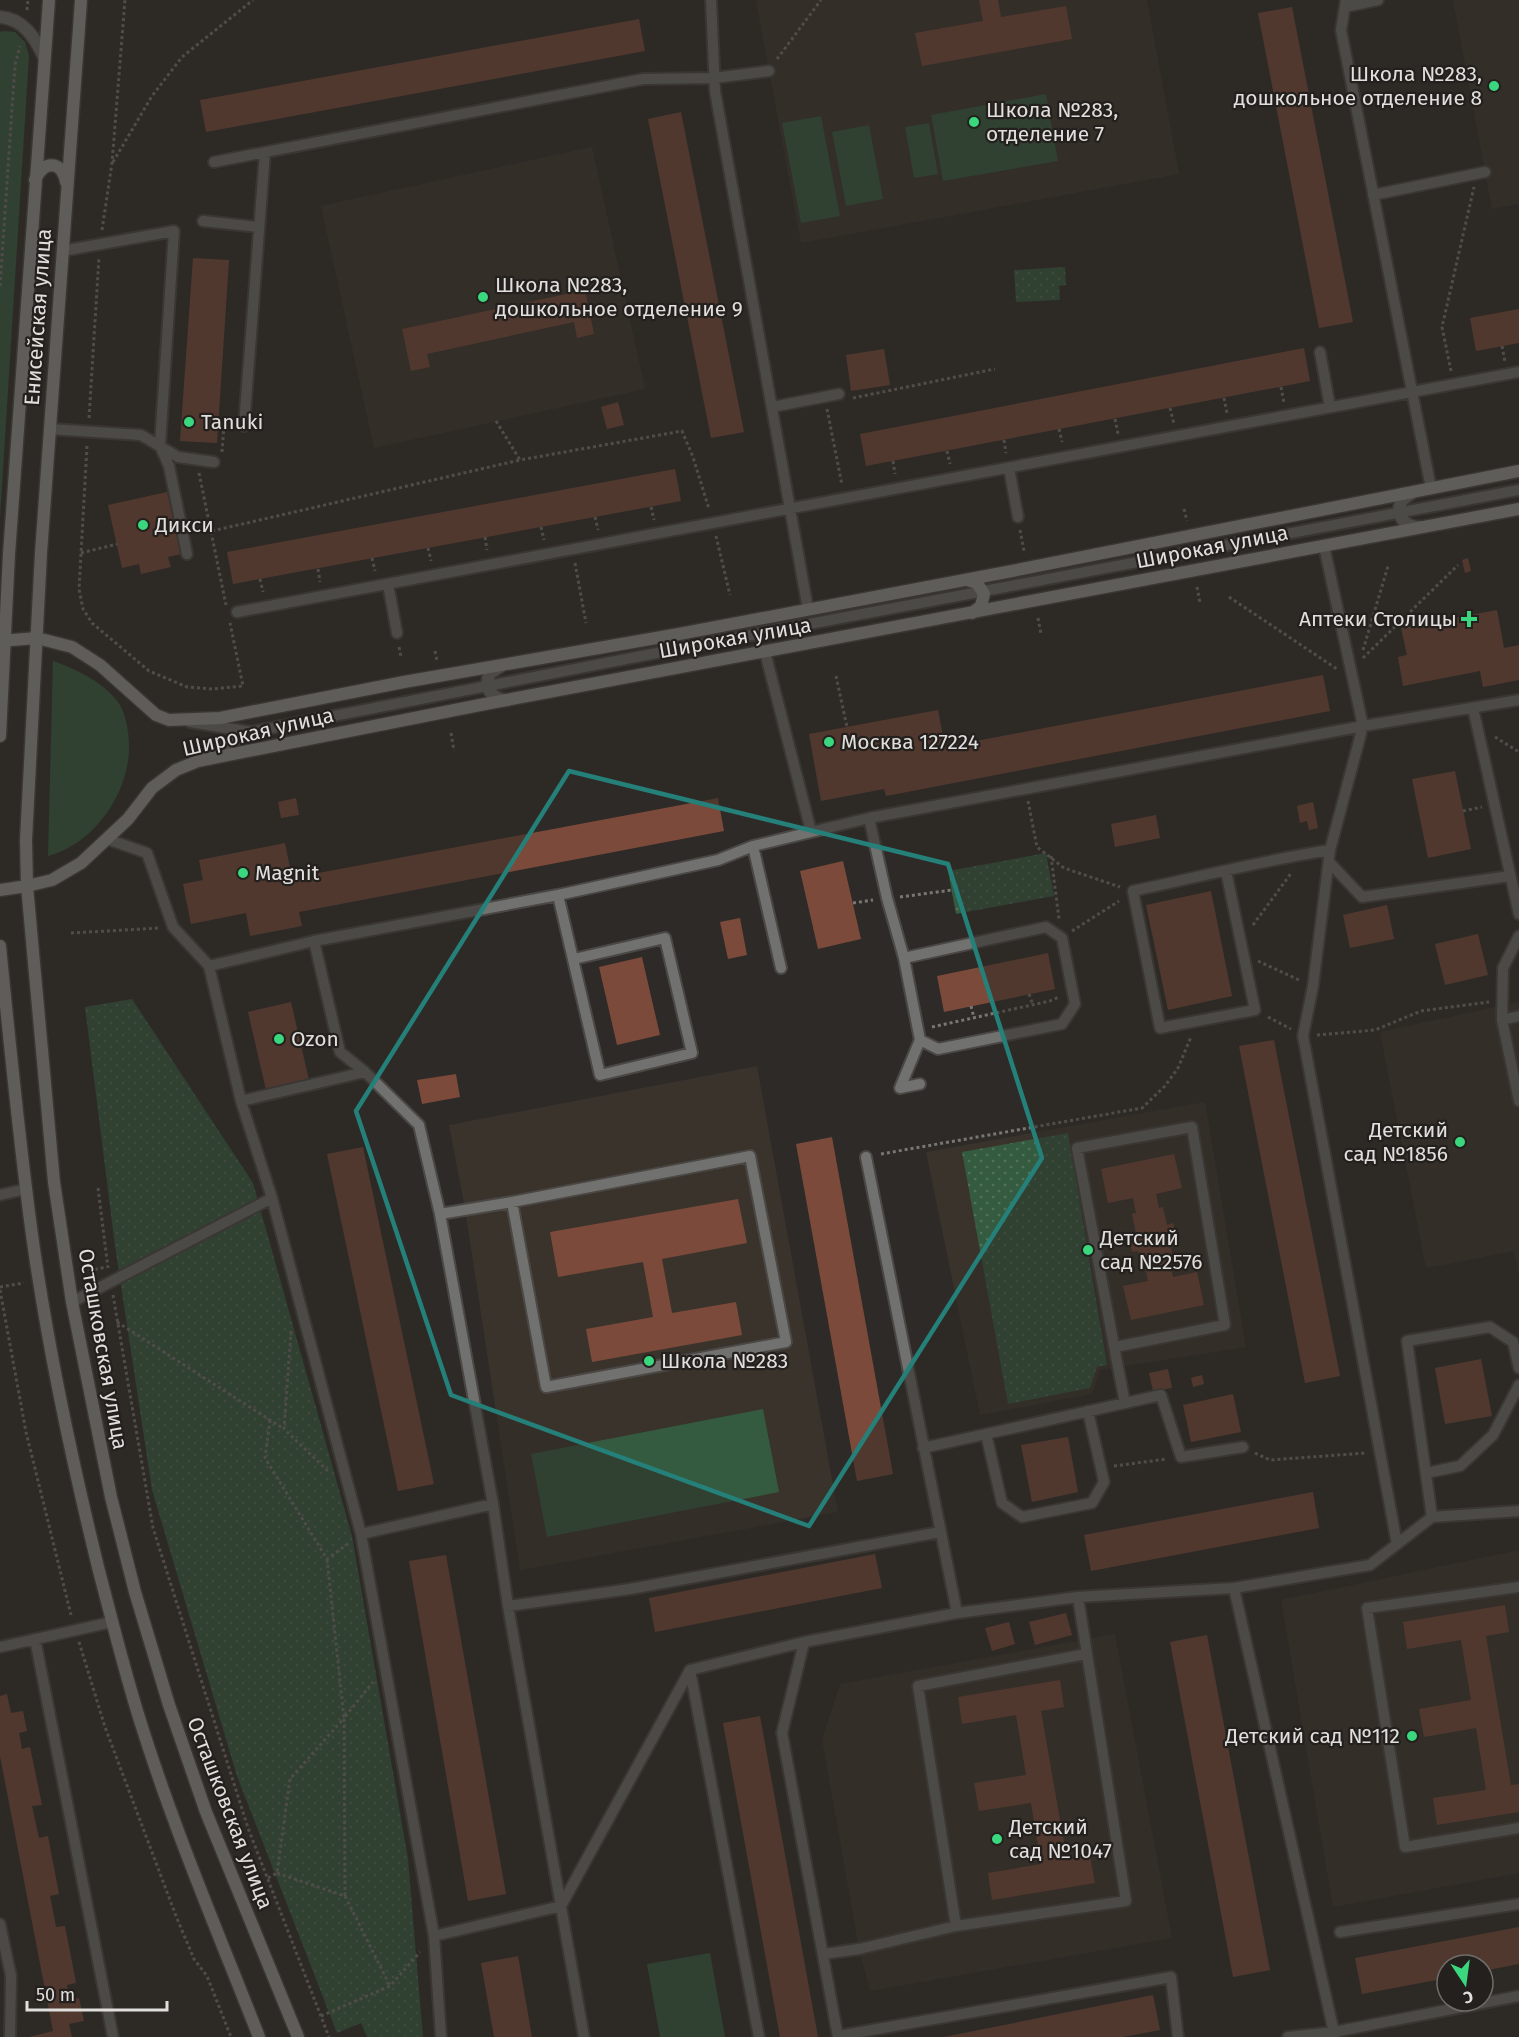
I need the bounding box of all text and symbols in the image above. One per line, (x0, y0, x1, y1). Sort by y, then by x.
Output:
place label: Школа №283, дошкольное отделение 8 (1234, 61, 1482, 111)
marker: Школа №283, дошкольное отделение 8 (1487, 79, 1501, 93)
place label: Школа №283, отделение 7 (986, 97, 1118, 147)
marker: Школа №283, отделение 7 (967, 115, 981, 129)
street label: Енисейская улица (19, 228, 57, 406)
place label: Школа №283, дошкольное отделение 9 (495, 272, 743, 322)
marker: Школа №283, дошкольное отделение 9 (476, 290, 490, 304)
place label: Tanuki (201, 409, 263, 435)
marker: Tanuki (182, 415, 196, 429)
place label: Дикси (154, 512, 214, 538)
marker: Дикси (136, 518, 150, 532)
street label: Широкая улица (1134, 520, 1290, 574)
place label: Аптеки Столицы (1299, 606, 1457, 632)
street label: Широкая улица (657, 612, 813, 664)
marker: Аптеки Столицы (1462, 612, 1476, 626)
street label: Широкая улица (180, 702, 336, 762)
place label: Москва 127224 (841, 729, 979, 755)
marker: Москва 127224 (822, 735, 836, 749)
place label: Magnit (255, 860, 320, 886)
marker: Magnit (236, 866, 250, 880)
place label: Ozon (291, 1026, 339, 1052)
marker: Ozon (272, 1032, 286, 1046)
place label: Детский сад №1856 (1344, 1117, 1448, 1167)
marker: Детский сад №1856 (1453, 1135, 1467, 1149)
place label: Детский сад №2576 (1099, 1225, 1203, 1275)
marker: Детский сад №2576 (1081, 1243, 1095, 1257)
street label: Осташковская улица (73, 1246, 133, 1452)
place label: Школа №283 (661, 1348, 788, 1374)
marker: Школа №283 (642, 1354, 656, 1368)
street label: Осташковская улица (181, 1713, 279, 1913)
place label: Детский сад №112 (1224, 1723, 1400, 1749)
marker: Детский сад №112 (1405, 1729, 1419, 1743)
place label: Детский сад №1047 (1008, 1814, 1112, 1864)
marker: Детский сад №1047 (990, 1832, 1004, 1846)
north arrow (1435, 1953, 1495, 2013)
scale bar (27, 1974, 166, 2012)
text: 50 m (36, 1984, 75, 2006)
text: С (1461, 1987, 1475, 2008)

